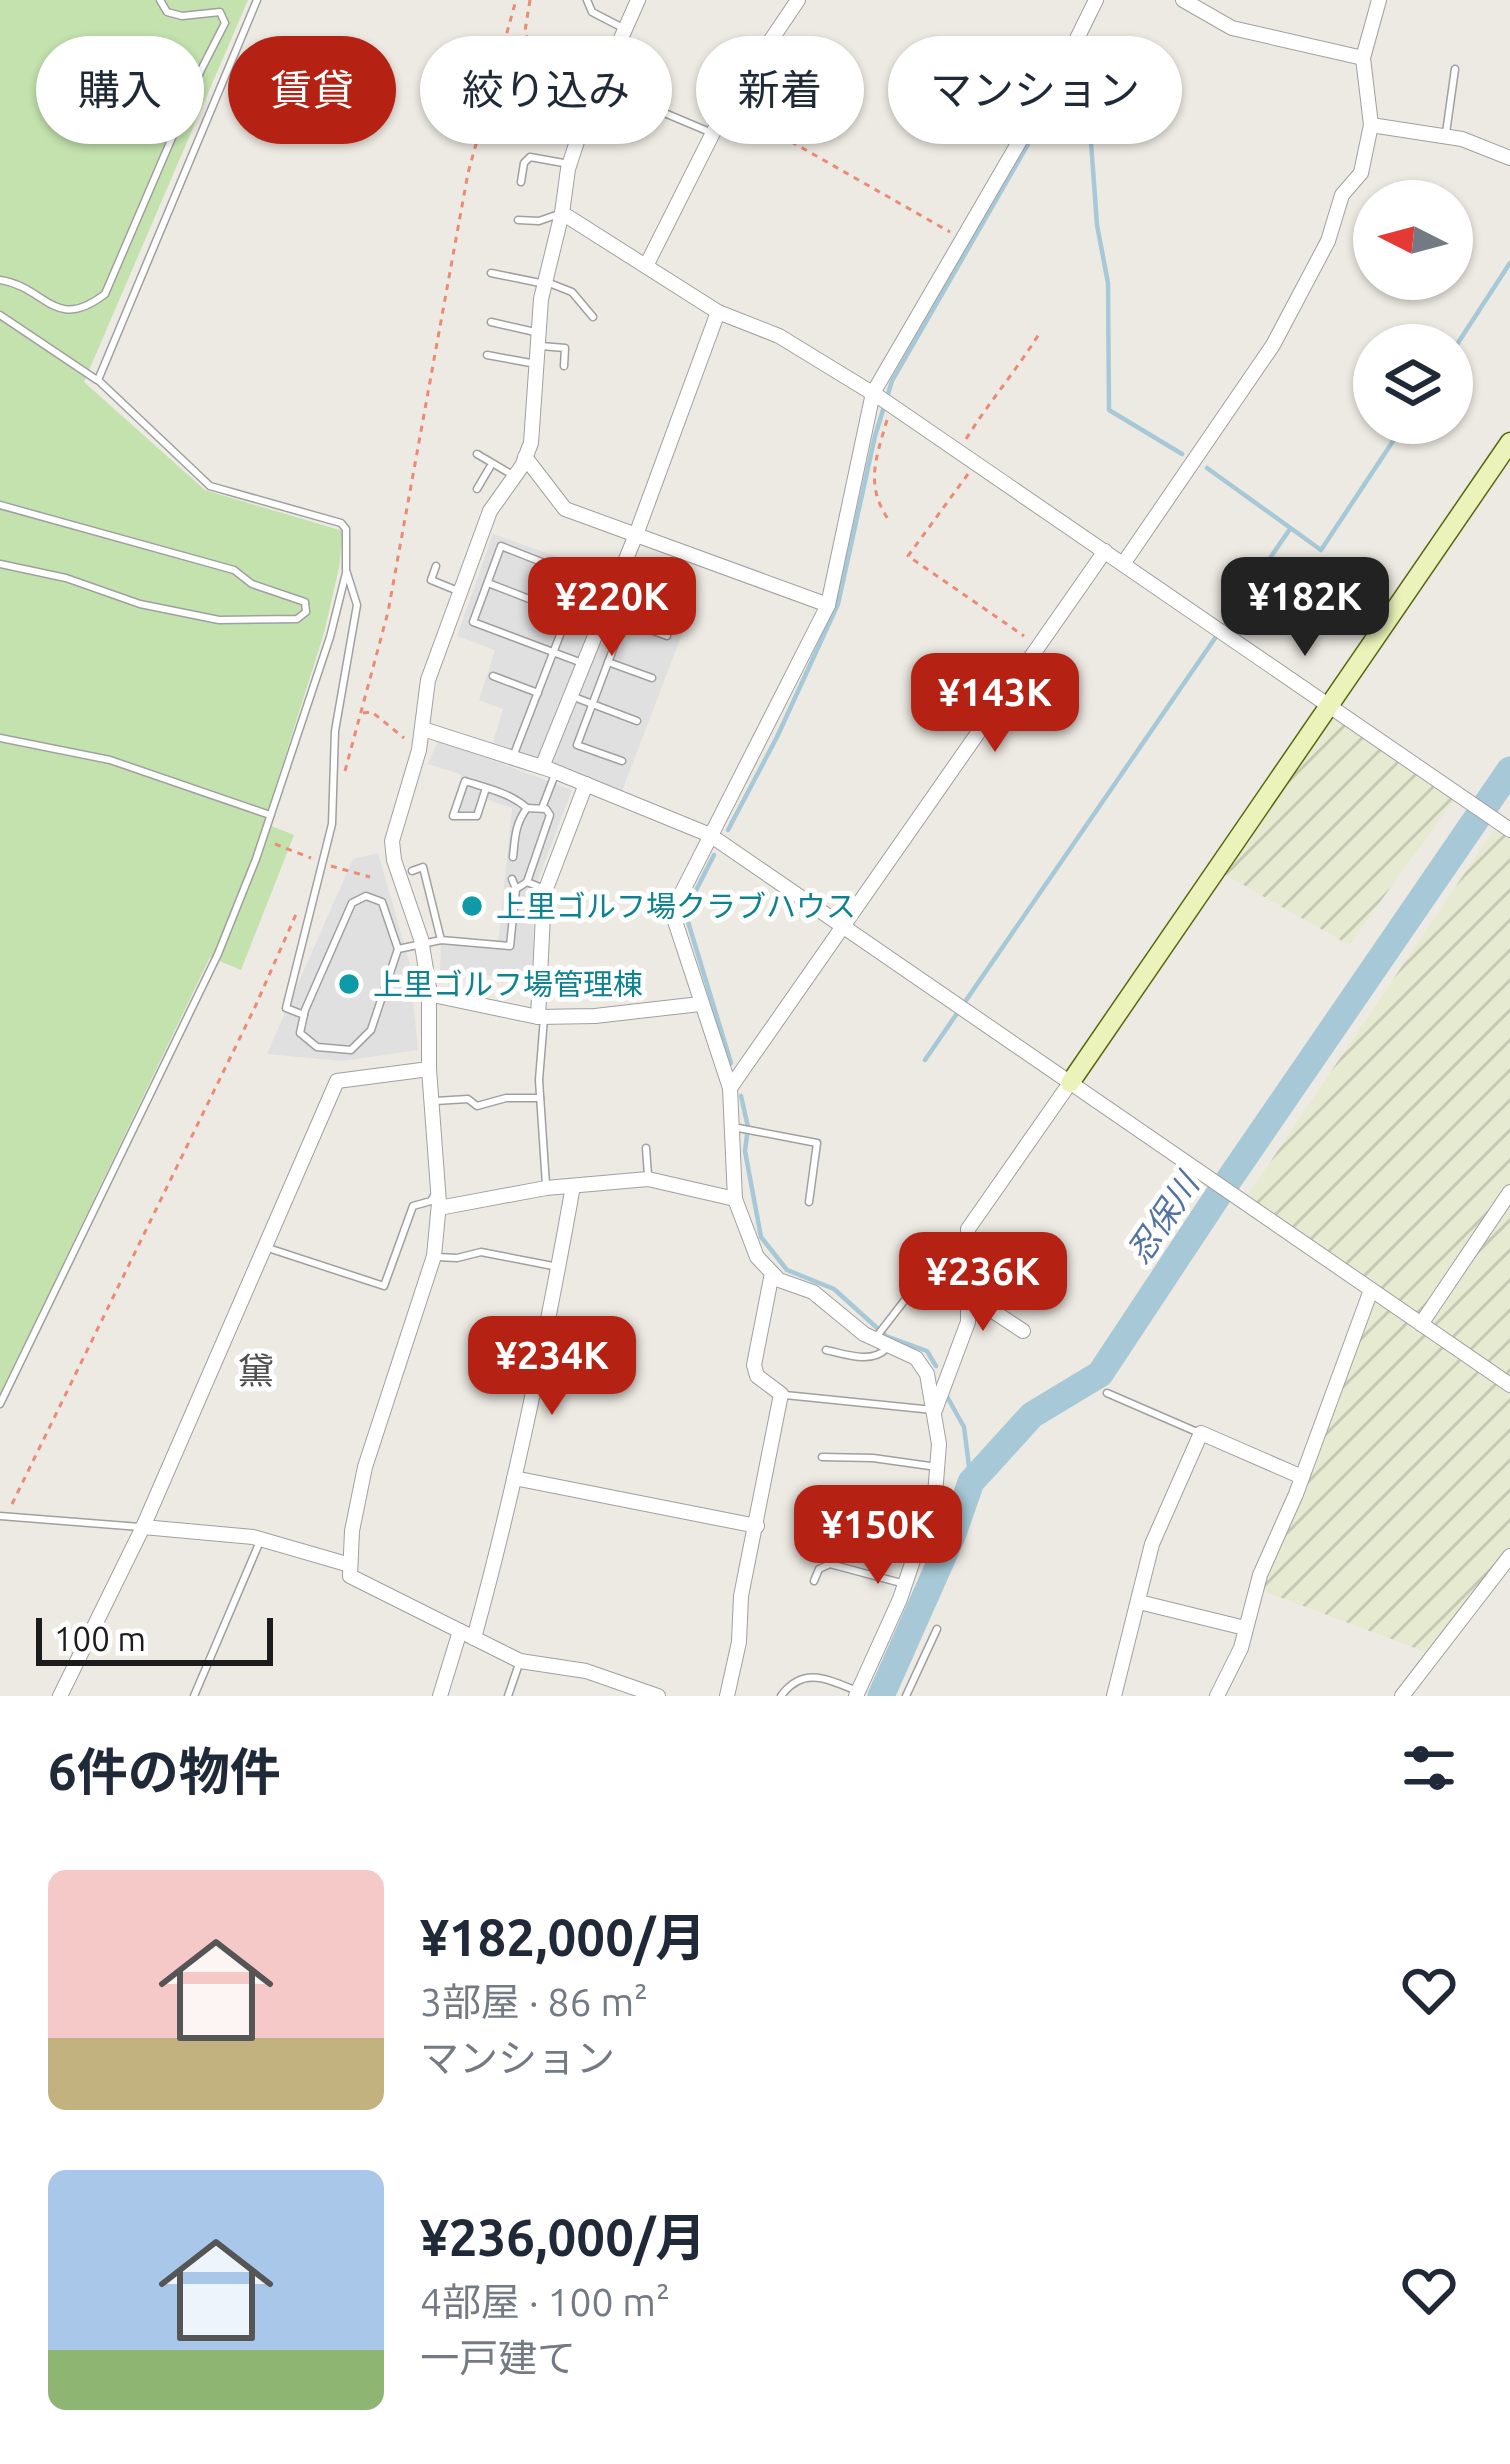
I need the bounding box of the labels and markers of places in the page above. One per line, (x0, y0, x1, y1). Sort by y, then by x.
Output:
pin: ¥220K (528, 557, 696, 659)
pin: ¥182K (1221, 557, 1389, 659)
pin: ¥143K (911, 653, 1079, 755)
place label: 上里ゴルフ場クラブハウス (496, 889, 856, 923)
marker: 上里ゴルフ場クラブハウス (459, 893, 485, 919)
place label: 上里ゴルフ場管理棟 (373, 967, 643, 1001)
marker: 上里ゴルフ場管理棟 (336, 971, 362, 997)
pin: ¥236K (899, 1232, 1067, 1334)
pin: ¥234K (468, 1316, 636, 1418)
pin: ¥150K (794, 1485, 962, 1587)

